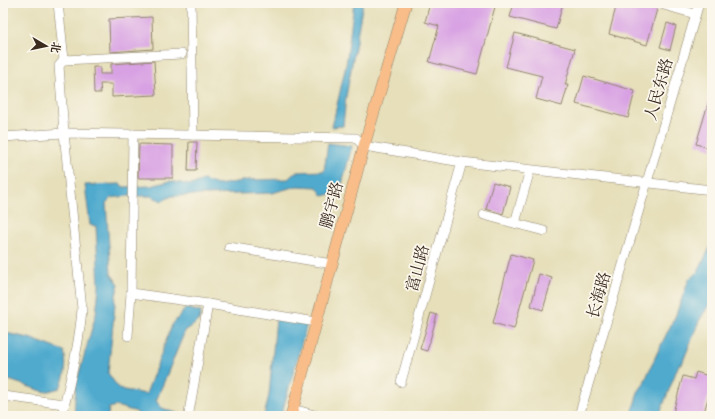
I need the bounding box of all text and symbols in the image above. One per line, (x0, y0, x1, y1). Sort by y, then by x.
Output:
north arrow (26, 26, 66, 66)
text: 北 (46, 41, 64, 54)
street label: 人民东路 (641, 56, 680, 124)
street label: 鹏宇路 (316, 179, 351, 232)
street label: 富山路 (402, 242, 437, 295)
street label: 长海路 (583, 269, 618, 322)

